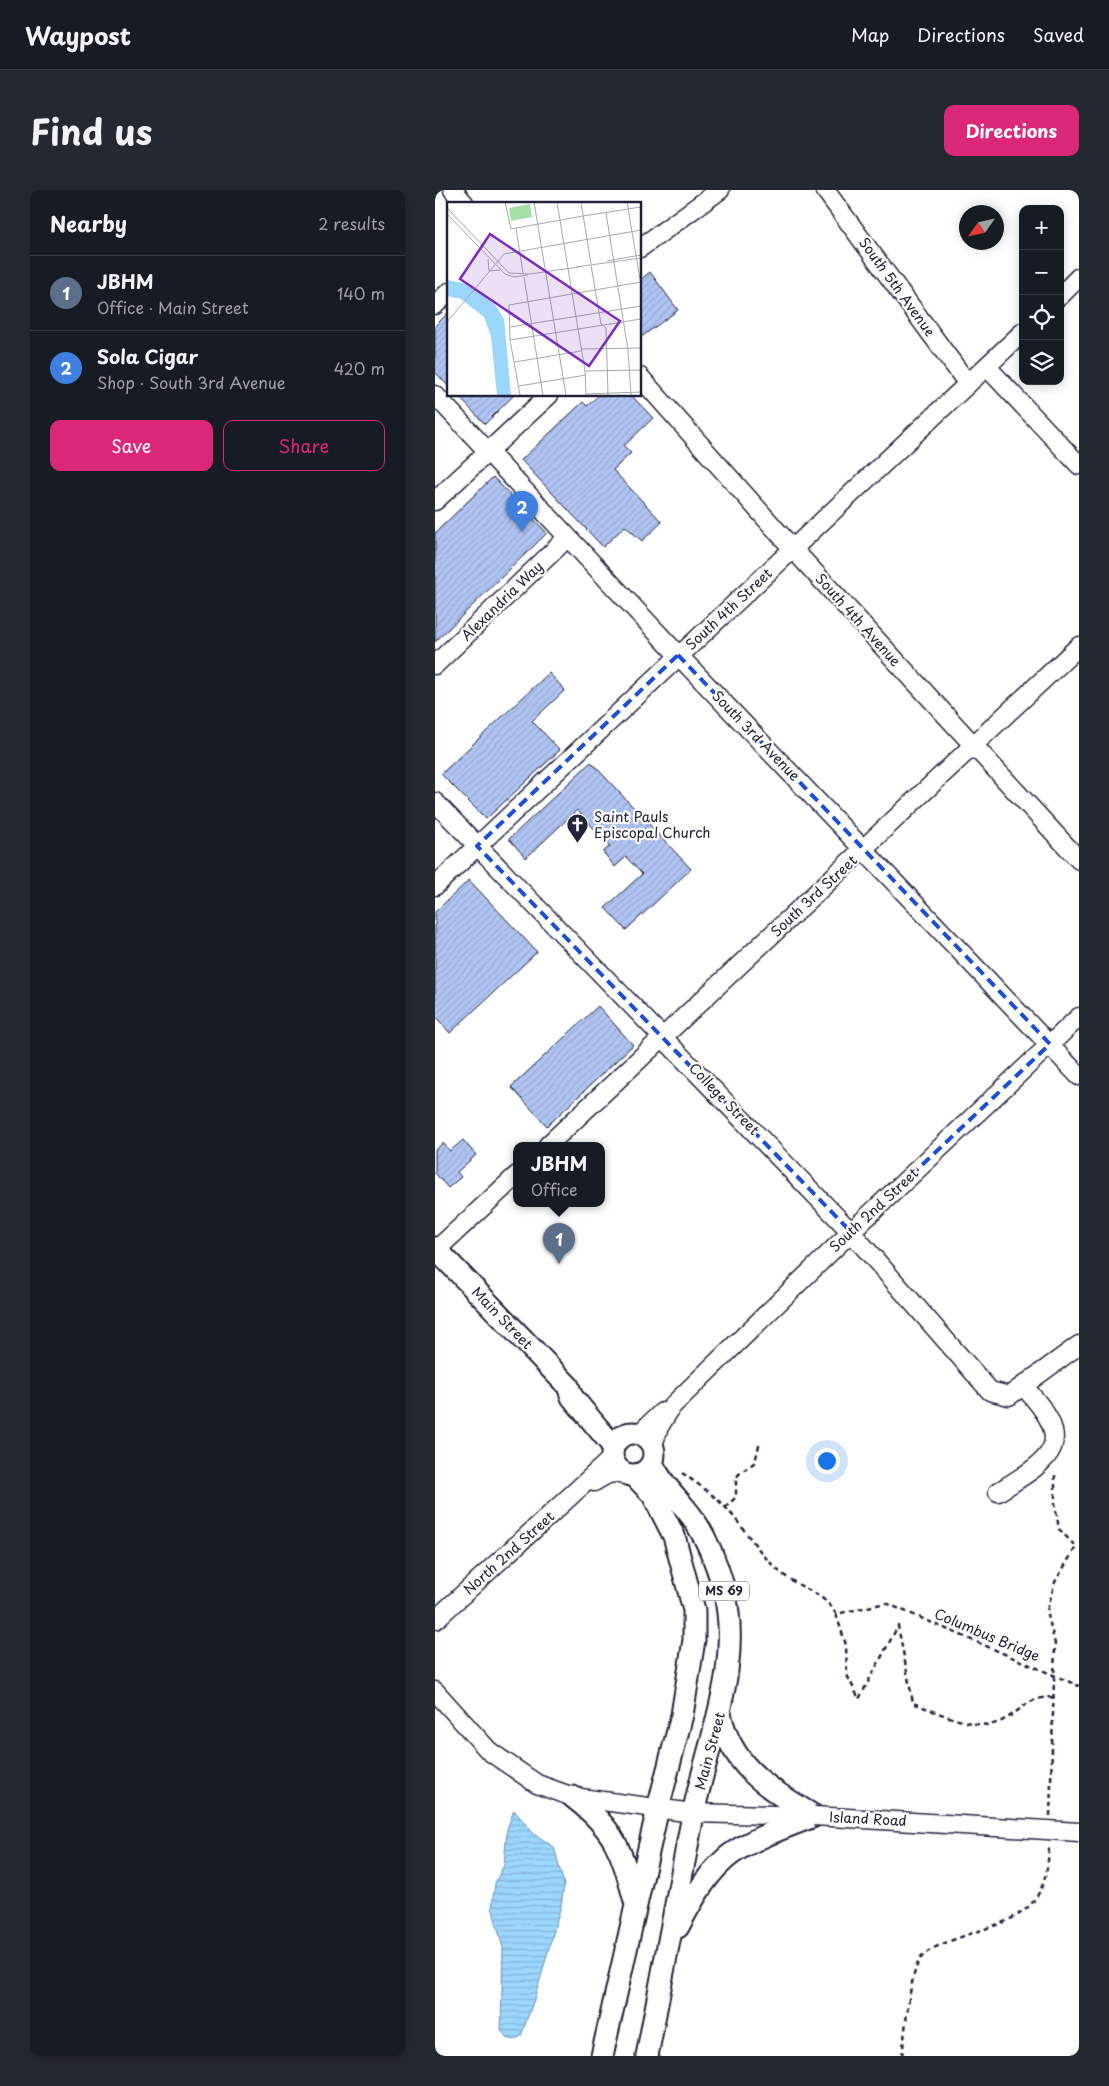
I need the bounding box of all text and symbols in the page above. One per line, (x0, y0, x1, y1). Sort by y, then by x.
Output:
text: Waypost (25, 17, 131, 53)
text: Map (851, 21, 889, 48)
text: Directions (917, 21, 1005, 48)
text: Saved (1033, 21, 1084, 48)
text: Find us (30, 104, 152, 157)
button: Directions (944, 105, 1079, 156)
inset map (447, 202, 641, 396)
north arrow (959, 205, 1004, 250)
map controls (1019, 205, 1064, 385)
button: + (1019, 205, 1064, 250)
text: Nearby (50, 207, 127, 239)
text: 2 results (318, 211, 385, 235)
street label: South 5th Avenue (854, 233, 941, 341)
button: − (1019, 250, 1064, 295)
text: JBHM (97, 267, 153, 295)
text: 1 (62, 281, 70, 305)
text: 140 m (337, 281, 385, 305)
text: Office · Main Street (97, 295, 249, 319)
button: locate (1019, 295, 1064, 340)
button: layers (1019, 340, 1064, 385)
text: Sola Cigar (97, 342, 198, 370)
text: 2 (60, 356, 72, 380)
text: 420 m (334, 356, 385, 380)
text: Shop · South 3rd Avenue (97, 370, 285, 394)
button: Save (50, 420, 213, 471)
button: Share (223, 420, 385, 471)
pin: 2 (506, 491, 538, 532)
street label: Alexandria Way (456, 556, 548, 645)
street label: South 4th Street (681, 563, 777, 654)
street label: South 4th Avenue (811, 569, 906, 671)
street label: South 3rd Avenue (708, 686, 805, 786)
place label: Saint Pauls Episcopal Church (594, 806, 710, 843)
church icon: Saint Pauls Episcopal Church (566, 813, 590, 844)
street label: South 3rd Street (766, 850, 862, 941)
street label: College Street (684, 1058, 765, 1140)
popup (513, 1142, 605, 1207)
text: JBHM (531, 1149, 587, 1177)
street label: South 2nd Street (824, 1162, 923, 1257)
text: Office (531, 1177, 578, 1201)
pin: 1 (543, 1223, 575, 1264)
street label: Main Street (467, 1282, 538, 1354)
your location (814, 1448, 840, 1474)
street label: North 2nd Street (459, 1506, 559, 1599)
road number: MS 69 (699, 1582, 749, 1600)
street label: Columbus Bridge (931, 1603, 1043, 1666)
street label: Main Street (689, 1709, 730, 1792)
street label: Island Road (829, 1806, 907, 1831)

